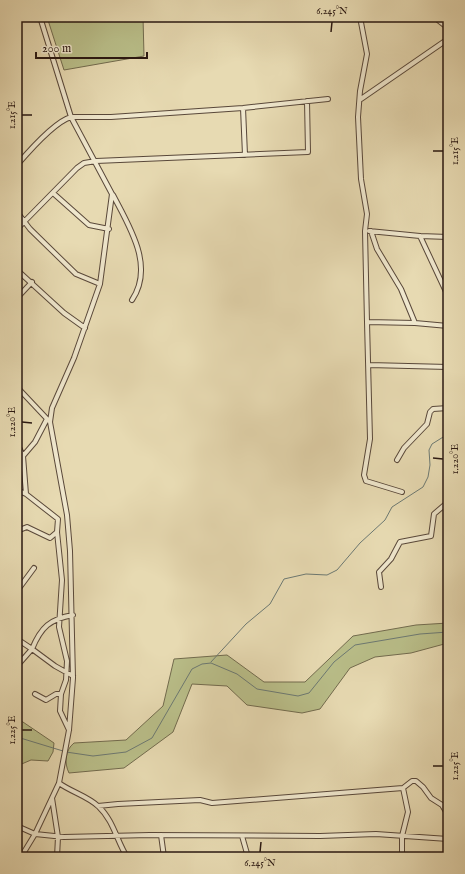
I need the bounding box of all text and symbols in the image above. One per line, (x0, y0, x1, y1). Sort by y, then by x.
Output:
text: 6.245°N (316, 5, 348, 18)
scale bar (36, 34, 147, 60)
text: 200 m (42, 41, 71, 56)
text: 1.215°E (6, 101, 19, 129)
text: 1.215°E (449, 137, 462, 165)
text: 1.220°E (6, 407, 19, 437)
text: 1.220°E (449, 444, 462, 474)
text: 1.225°E (6, 715, 19, 744)
text: 1.225°E (449, 751, 462, 780)
text: 6.245°N (244, 857, 276, 870)

